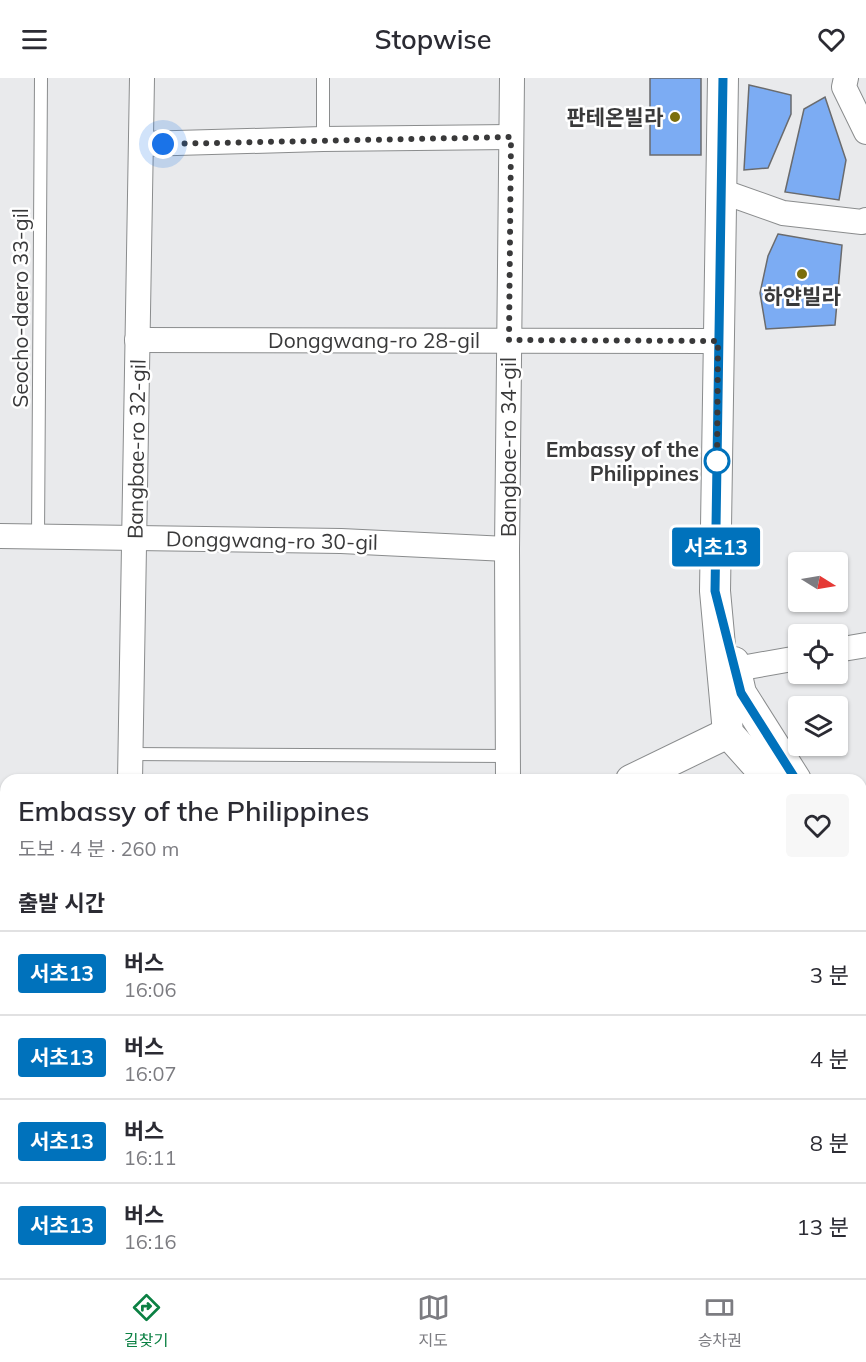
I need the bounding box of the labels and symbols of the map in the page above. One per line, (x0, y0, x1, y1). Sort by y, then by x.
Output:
place label: 판테온빌라 (566, 104, 664, 130)
marker: 판테온빌라 (668, 110, 682, 124)
your location (148, 129, 178, 159)
street label: Seocho-daero 33-gil (7, 208, 33, 408)
marker: 하얀빌라 (795, 267, 809, 281)
place label: 하얀빌라 (763, 283, 841, 309)
street label: Donggwang-ro 28-gil (268, 327, 480, 353)
street label: Bangbae-ro 34-gil (495, 357, 521, 537)
street label: Bangbae-ro 32-gil (121, 359, 151, 539)
place label: Embassy of the Philippines (546, 436, 699, 486)
marker: Embassy of the Philippines (704, 448, 730, 474)
street label: Donggwang-ro 30-gil (166, 525, 378, 555)
line badge: 서초13 (674, 528, 758, 566)
north arrow (788, 552, 848, 612)

